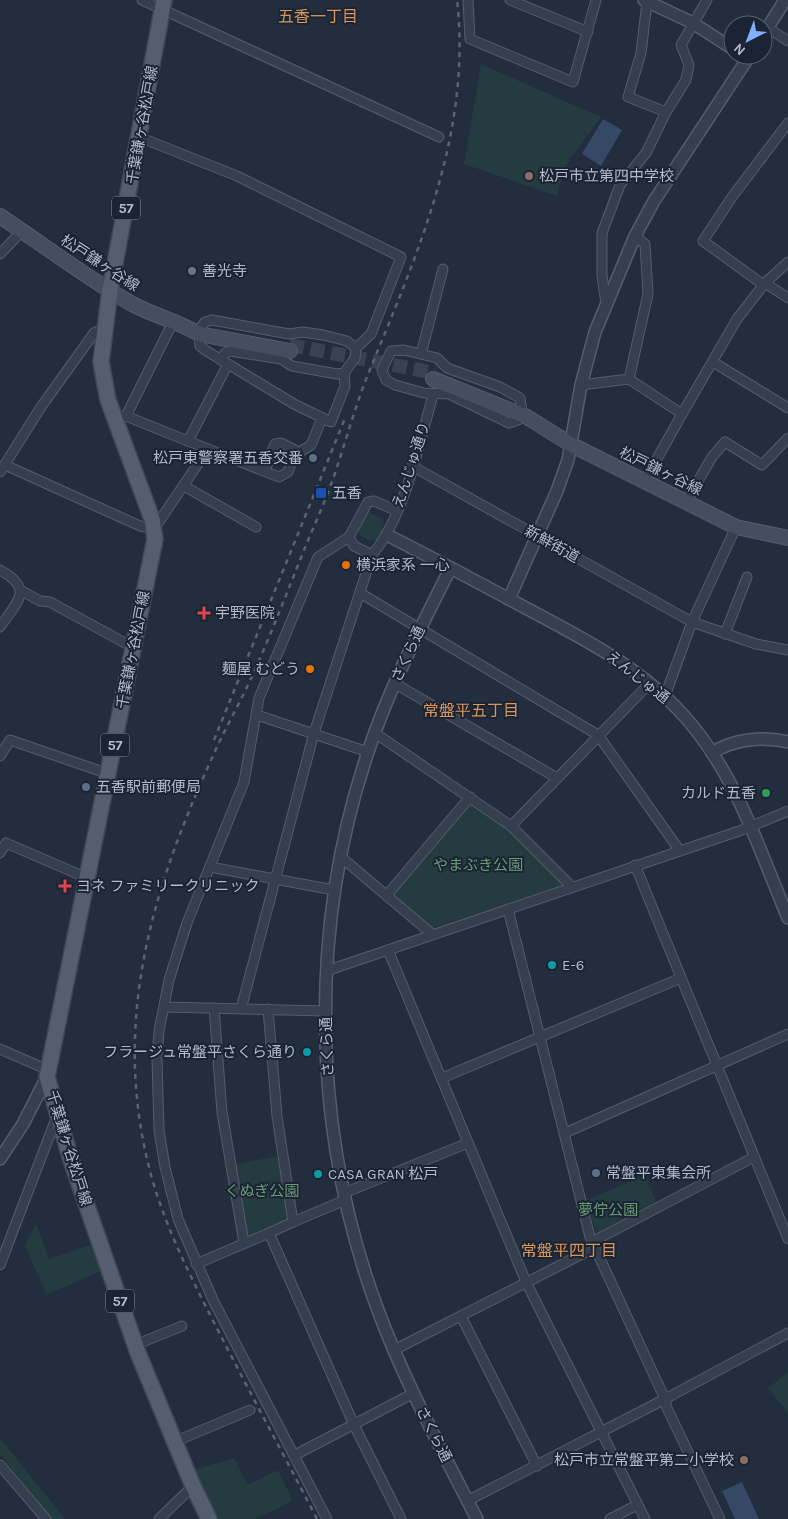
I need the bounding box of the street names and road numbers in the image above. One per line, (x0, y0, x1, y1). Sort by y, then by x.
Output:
street label: 千葉鎌ヶ谷松戸線 (123, 64, 161, 186)
road number: 57 (112, 197, 140, 220)
street label: 松戸鎌ヶ谷線 (57, 231, 143, 295)
street label: えんじゅ通り (389, 419, 433, 511)
street label: 松戸鎌ヶ谷線 (617, 443, 705, 499)
street label: 新鮮街道 (521, 522, 583, 566)
street label: 千葉鎌ヶ谷松戸線 (113, 589, 153, 711)
street label: さくら通 (387, 623, 429, 685)
street label: えんじゅ通 (603, 647, 673, 707)
road number: 57 (101, 734, 129, 756)
street label: さくら通 (317, 1017, 337, 1077)
street label: 千葉鎌ヶ谷松戸線 (43, 1088, 95, 1208)
road number: 57 (106, 1290, 134, 1312)
street label: さくら通 (412, 1403, 456, 1465)

